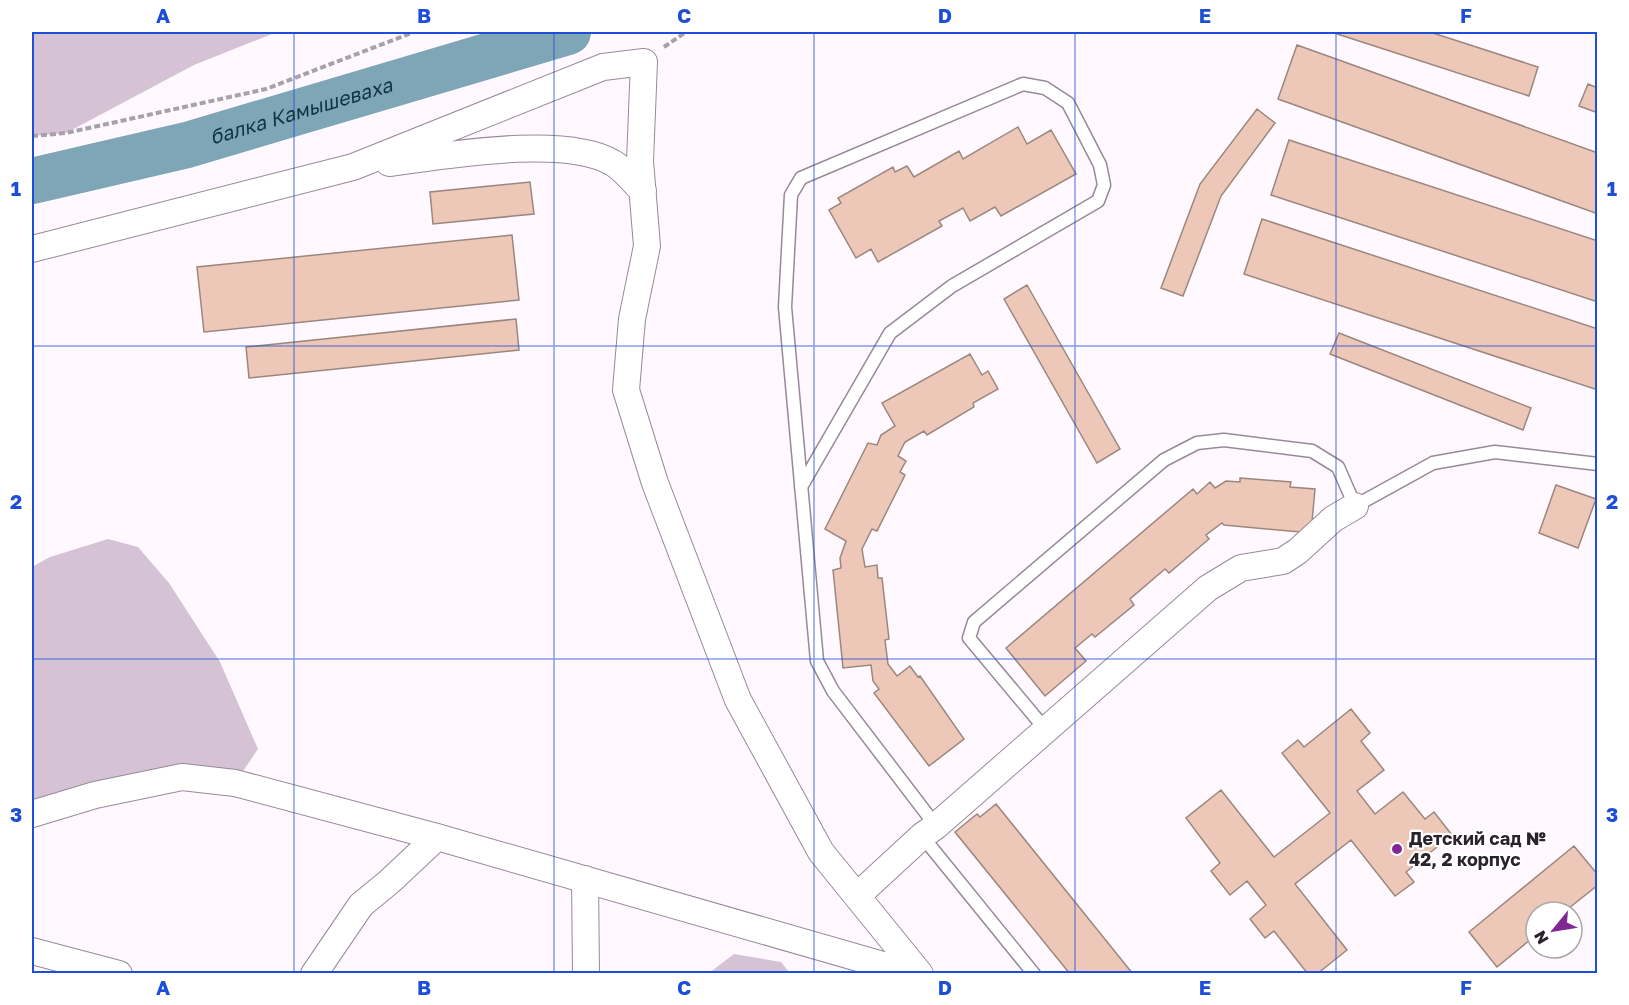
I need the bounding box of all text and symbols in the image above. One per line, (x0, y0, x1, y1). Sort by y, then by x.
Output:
text: A (156, 3, 170, 27)
text: B (417, 3, 431, 27)
text: C (677, 3, 691, 27)
text: D (938, 3, 952, 27)
text: E (1199, 3, 1211, 27)
text: F (1460, 3, 1472, 27)
water label: балка Камышеваха (207, 72, 395, 149)
text: 1 (11, 176, 21, 200)
text: 1 (1607, 176, 1617, 200)
text: 2 (10, 489, 22, 513)
text: 2 (1606, 489, 1618, 513)
text: 3 (10, 802, 22, 826)
text: 3 (1606, 802, 1618, 826)
place label: Детский сад № 42, 2 корпус (1409, 827, 1546, 870)
marker: Детский сад № 42, 2 корпус (1390, 842, 1404, 856)
north arrow (1524, 900, 1584, 960)
text: N (1529, 927, 1553, 948)
text: A (156, 975, 170, 999)
text: B (417, 975, 431, 999)
text: C (677, 975, 691, 999)
text: D (938, 975, 952, 999)
text: E (1199, 975, 1211, 999)
text: F (1460, 975, 1472, 999)

